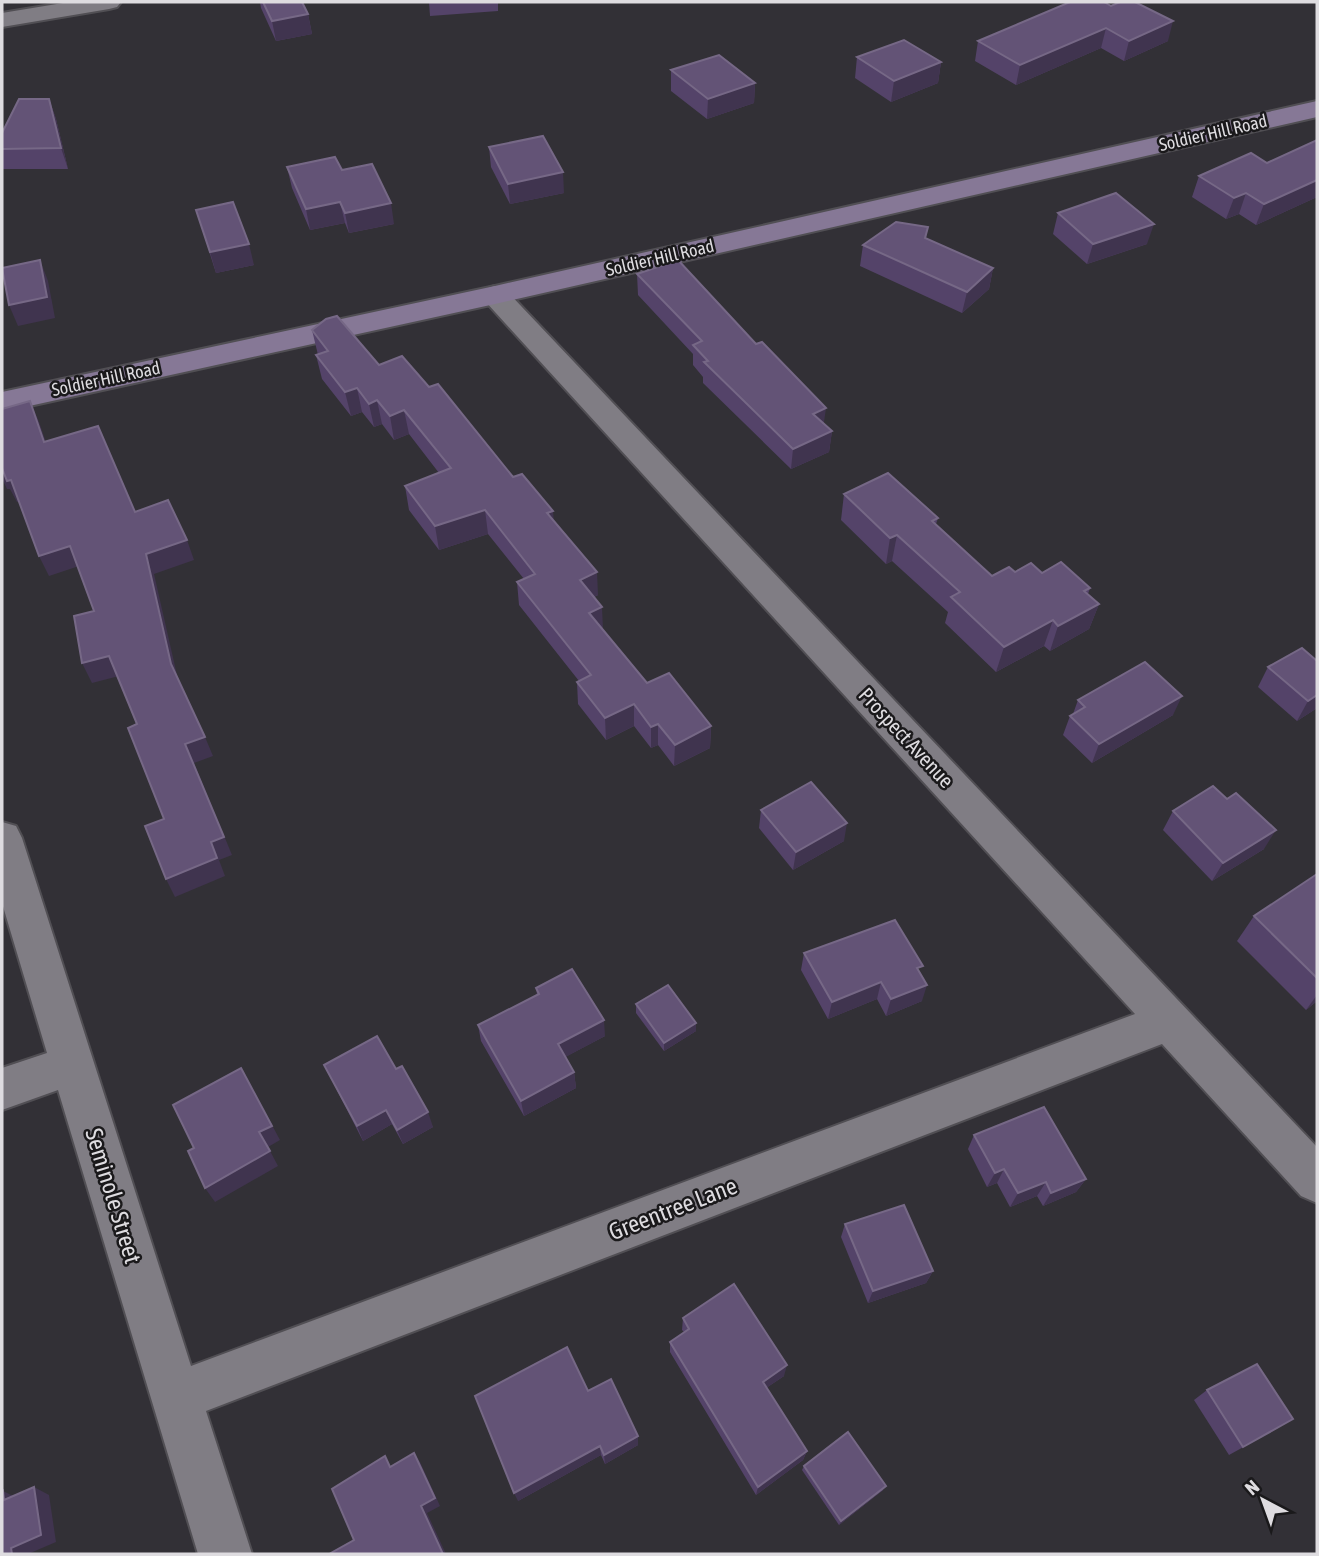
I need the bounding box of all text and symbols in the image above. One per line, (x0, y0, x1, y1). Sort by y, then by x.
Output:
street label: Soldier Hill Road (1157, 110, 1269, 155)
street label: Soldier Hill Road (604, 235, 716, 280)
street label: Soldier Hill Road (50, 357, 162, 400)
street label: Prospect Avenue (854, 682, 959, 792)
street label: Seminole Street (80, 1125, 147, 1267)
street label: Greentree Lane (605, 1172, 741, 1245)
north arrow (1228, 1465, 1298, 1535)
text: N (1240, 1475, 1263, 1499)

